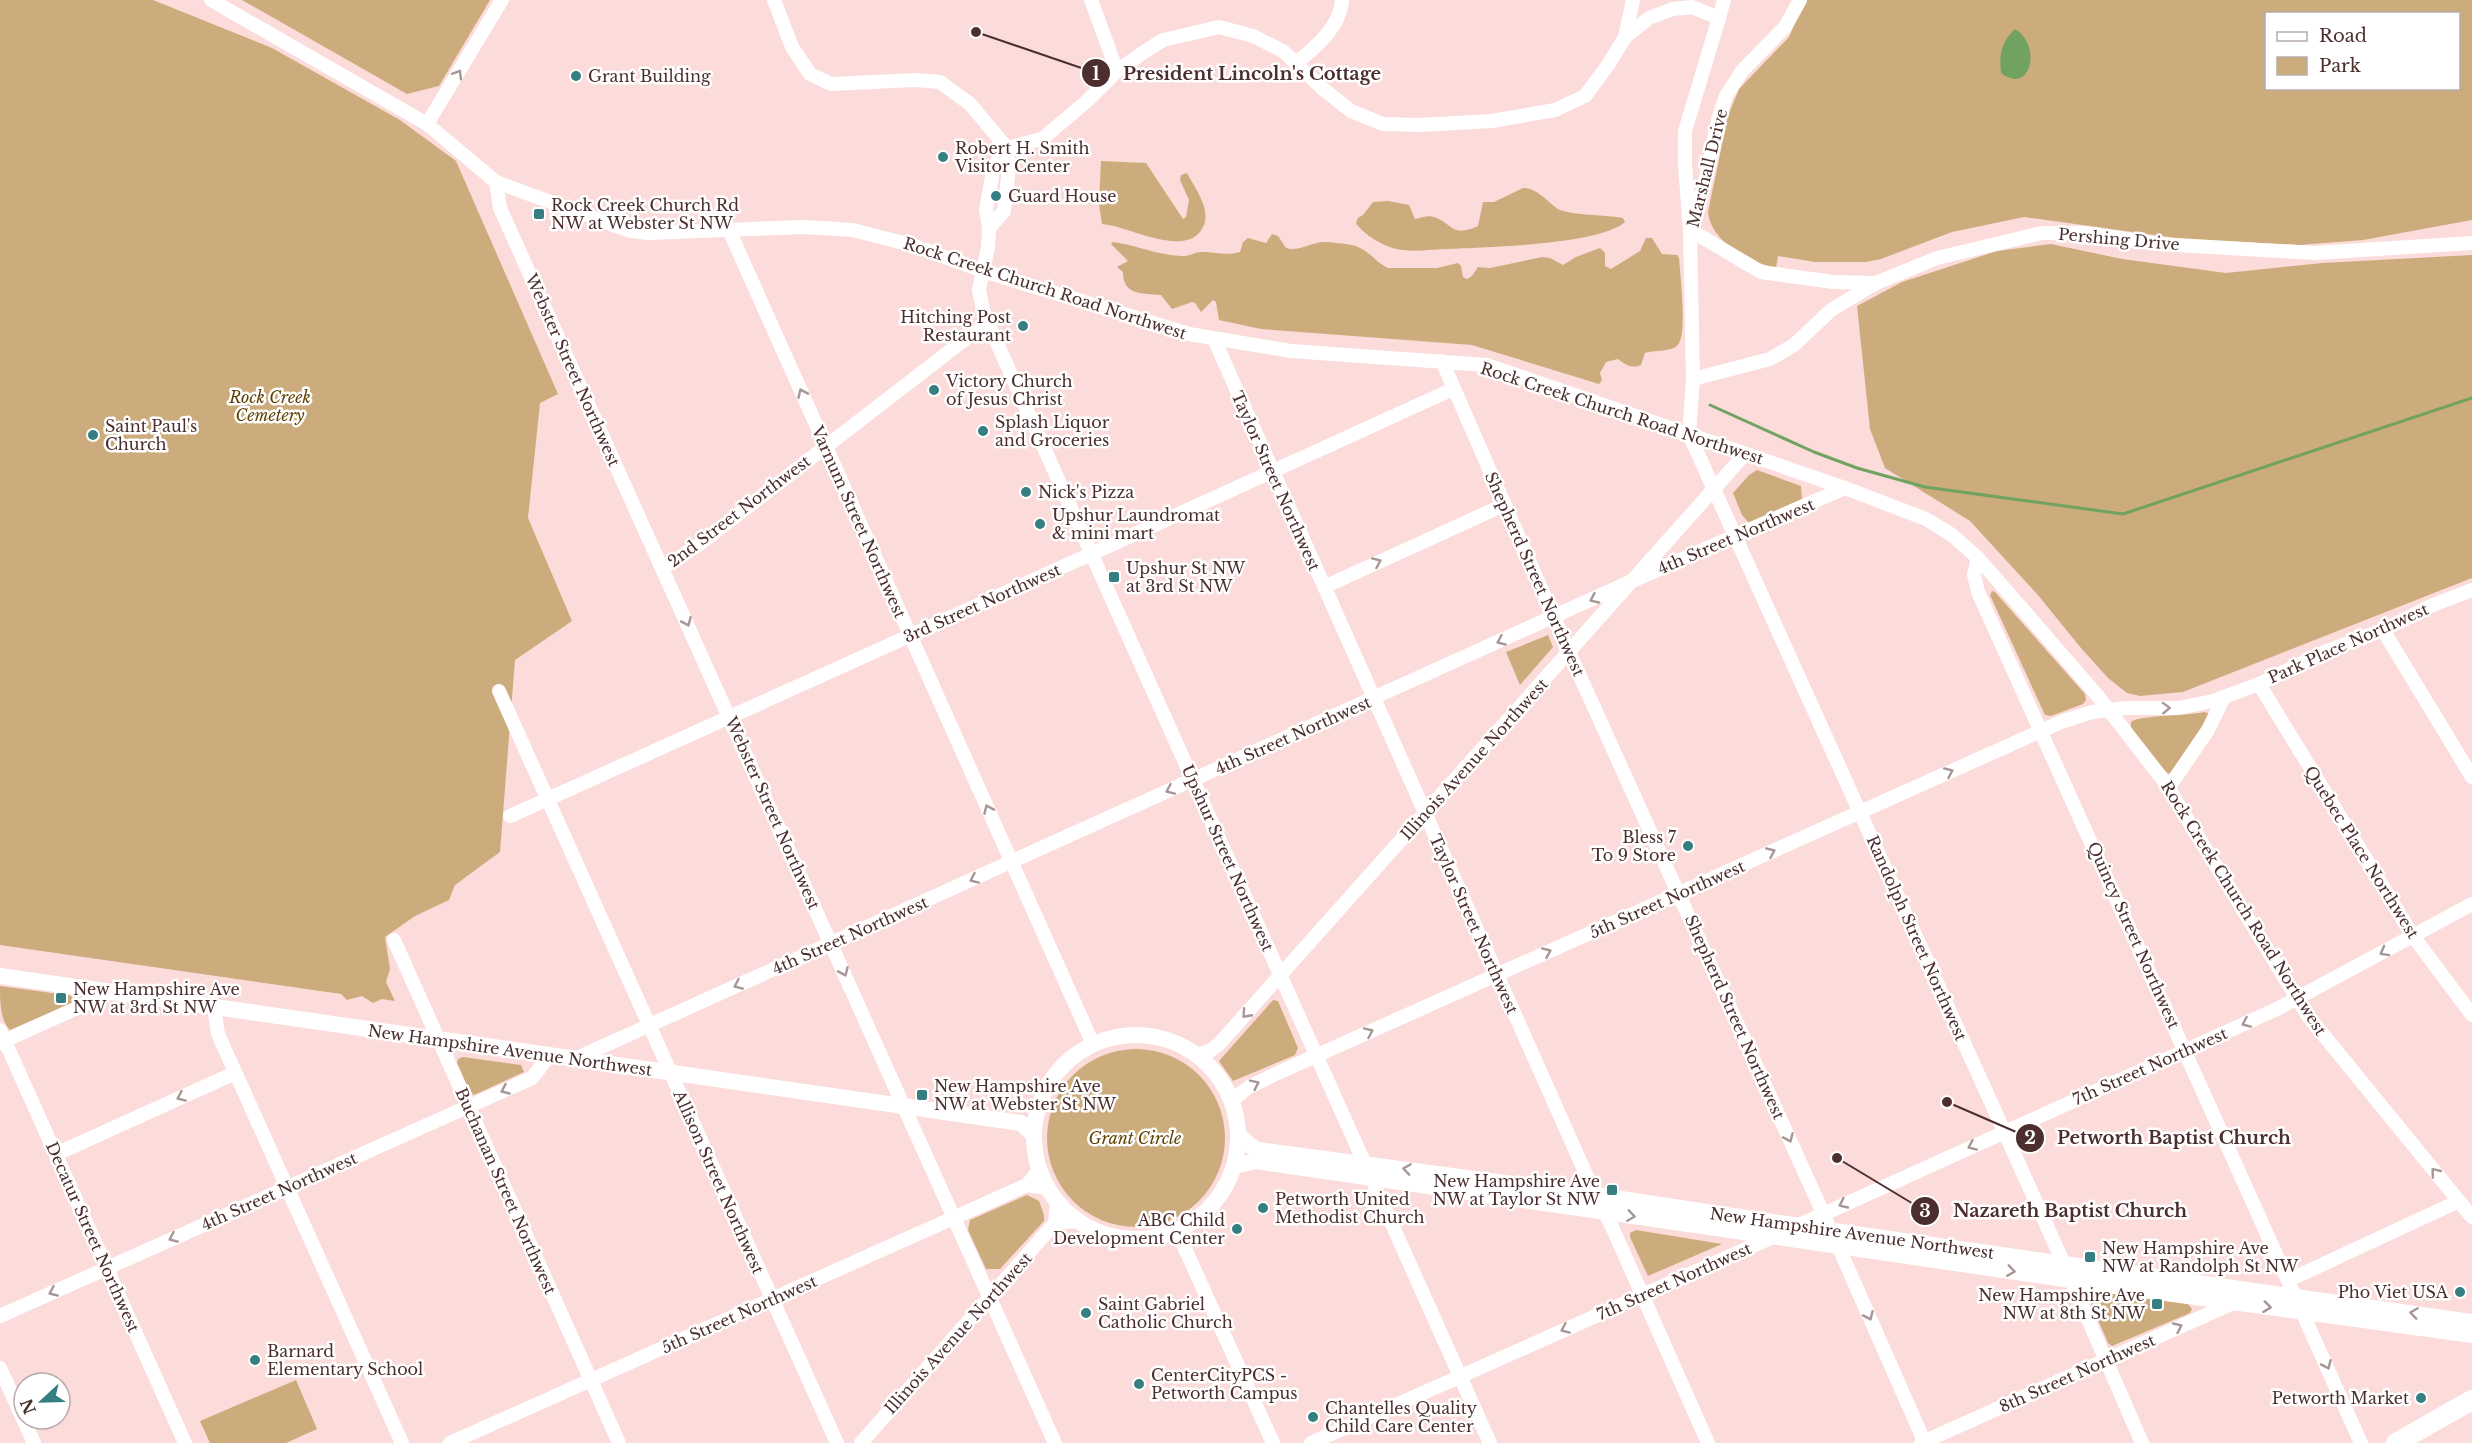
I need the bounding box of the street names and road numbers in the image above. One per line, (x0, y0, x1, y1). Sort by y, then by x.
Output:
street label: Marshall Drive (1683, 106, 1731, 230)
street label: Pershing Drive (2057, 224, 2181, 254)
street label: Rock Creek Church Road Northwest (901, 233, 1189, 343)
street label: Webster Street Northwest (521, 270, 625, 469)
street label: Rock Creek Church Road Northwest (1478, 358, 1766, 468)
street label: Taylor Street Northwest (1227, 388, 1325, 574)
street label: Varnum Street Northwest (807, 422, 911, 621)
street label: 2nd Street Northwest (664, 451, 814, 571)
street label: Shepherd Street Northwest (1481, 469, 1589, 679)
street label: 4th Street Northwest (1655, 494, 1817, 578)
street label: 3rd Street Northwest (900, 559, 1064, 647)
street label: Park Place Northwest (2265, 599, 2431, 687)
street label: Illinois Avenue Northwest (1396, 674, 1552, 844)
street label: 4th Street Northwest (1212, 692, 1374, 778)
street label: Webster Street Northwest (721, 713, 825, 912)
street label: Upshur Street Northwest (1178, 762, 1278, 954)
street label: Quebec Place Northwest (2301, 762, 2423, 942)
street label: Rock Creek Church Road Northwest (2157, 777, 2331, 1039)
street label: Taylor Street Northwest (1425, 831, 1523, 1017)
street label: Randolph Street Northwest (1863, 832, 1971, 1044)
street label: Quincy Street Northwest (2084, 838, 2184, 1032)
street label: 5th Street Northwest (1586, 856, 1748, 942)
street label: 4th Street Northwest (769, 892, 931, 978)
street label: Shepherd Street Northwest (1681, 912, 1789, 1122)
street label: New Hampshire Avenue Northwest (367, 1020, 653, 1080)
street label: 7th Street Northwest (2070, 1023, 2230, 1109)
street label: Buchanan Street Northwest (451, 1085, 561, 1297)
street label: Allison Street Northwest (669, 1086, 769, 1277)
street label: Decatur Street Northwest (42, 1139, 144, 1335)
street label: 4th Street Northwest (198, 1148, 360, 1234)
street label: New Hampshire Avenue Northwest (1709, 1203, 1995, 1263)
street label: 7th Street Northwest (1594, 1238, 1754, 1324)
street label: Illinois Avenue Northwest (880, 1248, 1036, 1418)
street label: 5th Street Northwest (658, 1271, 820, 1357)
street label: 8th Street Northwest (1996, 1330, 2158, 1416)

